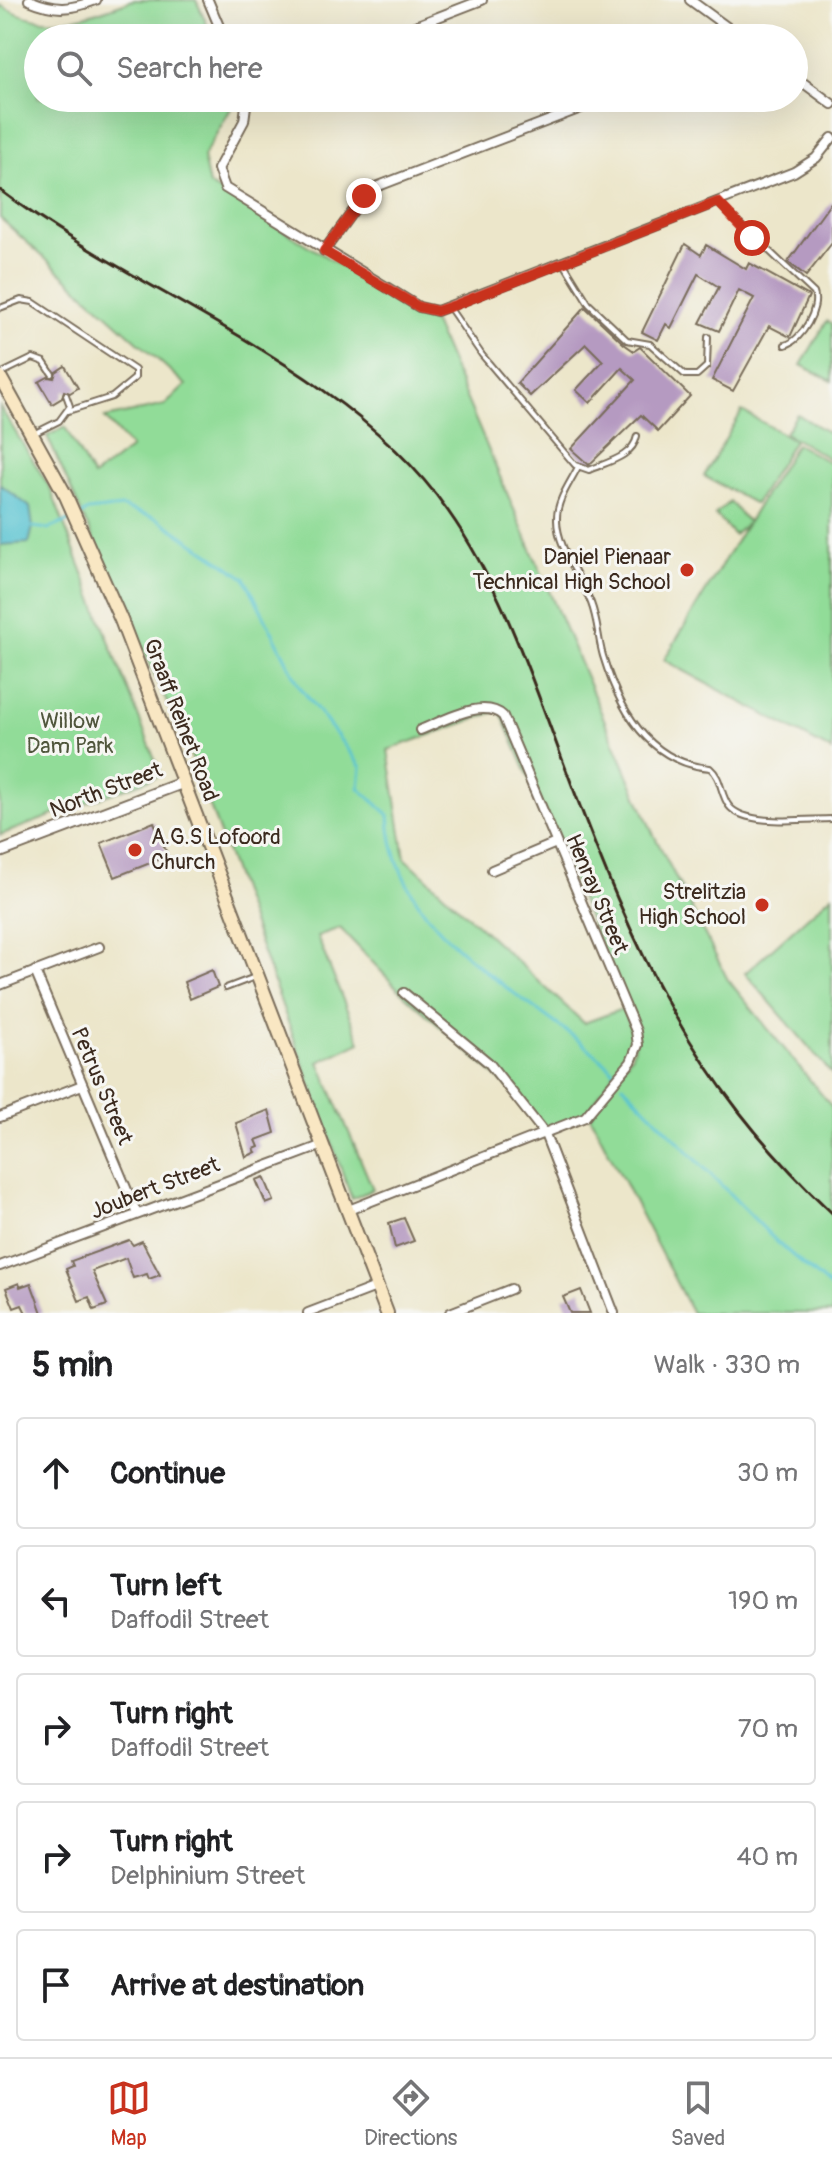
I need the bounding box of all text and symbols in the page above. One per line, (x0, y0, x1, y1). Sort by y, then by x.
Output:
search box (24, 24, 808, 112)
icon: search (52, 46, 96, 90)
text: Search here (116, 50, 263, 87)
route end (346, 178, 382, 214)
route start (734, 220, 770, 256)
place label: Daniel Pienaar Technical High School (473, 543, 671, 596)
marker: Daniel Pienaar Technical High School (678, 561, 696, 579)
street label: Graaff Reinet Road (137, 635, 225, 805)
park label: Willow Dam Park (27, 707, 113, 760)
street label: North Street (46, 756, 166, 824)
place label: A.G.S Lofoord Church (151, 823, 281, 876)
street label: Henray Street (559, 830, 635, 958)
marker: A.G.S Lofoord Church (126, 841, 144, 859)
place label: Strelitzia High School (639, 878, 746, 931)
marker: Strelitzia High School (753, 896, 771, 914)
street label: Petrus Street (65, 1023, 139, 1149)
street label: Joubert Street (86, 1150, 224, 1225)
text: 5 min (32, 1344, 113, 1387)
text: Walk · 330 m (653, 1349, 800, 1381)
icon: ahead (34, 1451, 78, 1495)
text: Continue (110, 1455, 225, 1492)
text: 30 m (737, 1457, 798, 1489)
text: Turn left (110, 1567, 221, 1604)
icon: left (34, 1579, 78, 1623)
text: 190 m (728, 1585, 798, 1617)
text: Daffodil Street (110, 1604, 269, 1636)
text: Turn right (110, 1695, 233, 1732)
icon: right (34, 1707, 78, 1751)
text: 70 m (738, 1713, 798, 1745)
text: Daffodil Street (110, 1732, 269, 1764)
text: Turn right (110, 1823, 233, 1860)
icon: right (34, 1835, 78, 1879)
text: 40 m (736, 1841, 798, 1873)
text: Delphinium Street (110, 1860, 305, 1892)
icon: arrive (34, 1963, 78, 2007)
text: Arrive at destination (110, 1967, 364, 2004)
tab: Map (107, 2076, 151, 2152)
tab: Directions (364, 2076, 457, 2152)
tab: Saved (671, 2076, 725, 2152)

